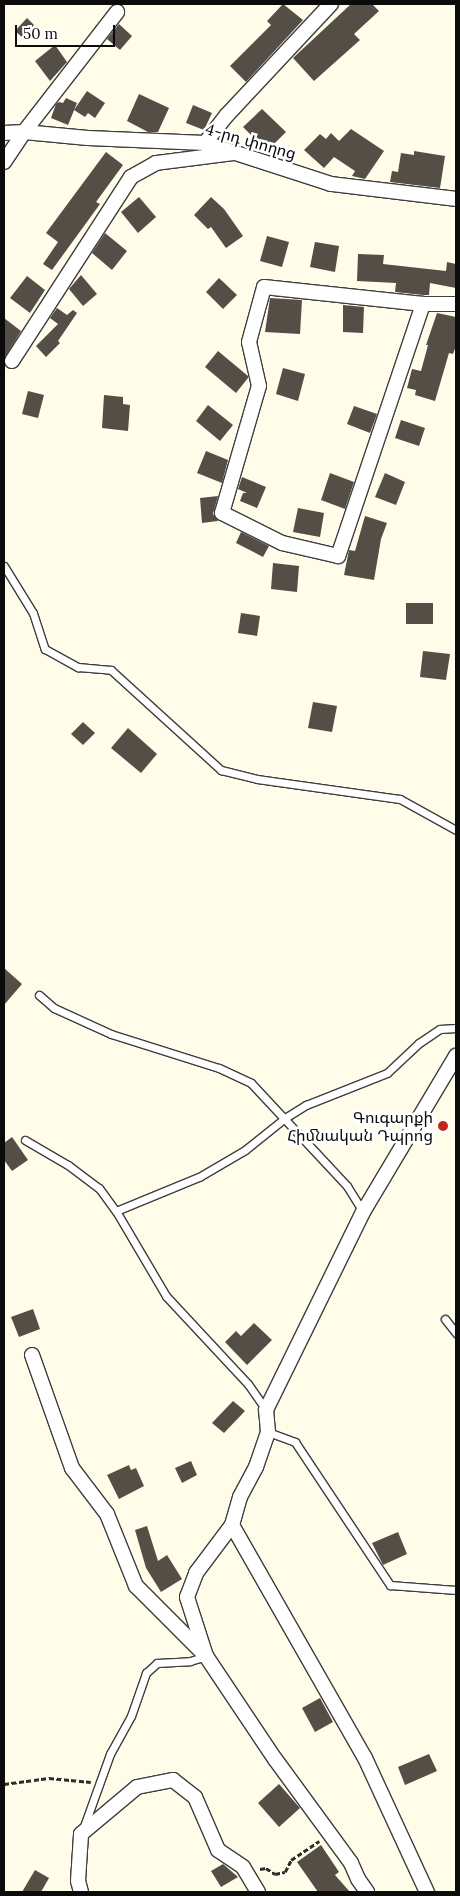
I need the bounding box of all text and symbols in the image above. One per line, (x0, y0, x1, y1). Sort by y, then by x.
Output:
scale bar (18, 15, 118, 47)
text: 50 m (23, 24, 58, 43)
street label: 4-րդ փողոց (204, 119, 298, 163)
place label: Գուգարքի Հիմնական Դպրոց (287, 1107, 433, 1145)
marker: Գուգարքի Հիմնական Դպրոց (437, 1120, 449, 1132)

